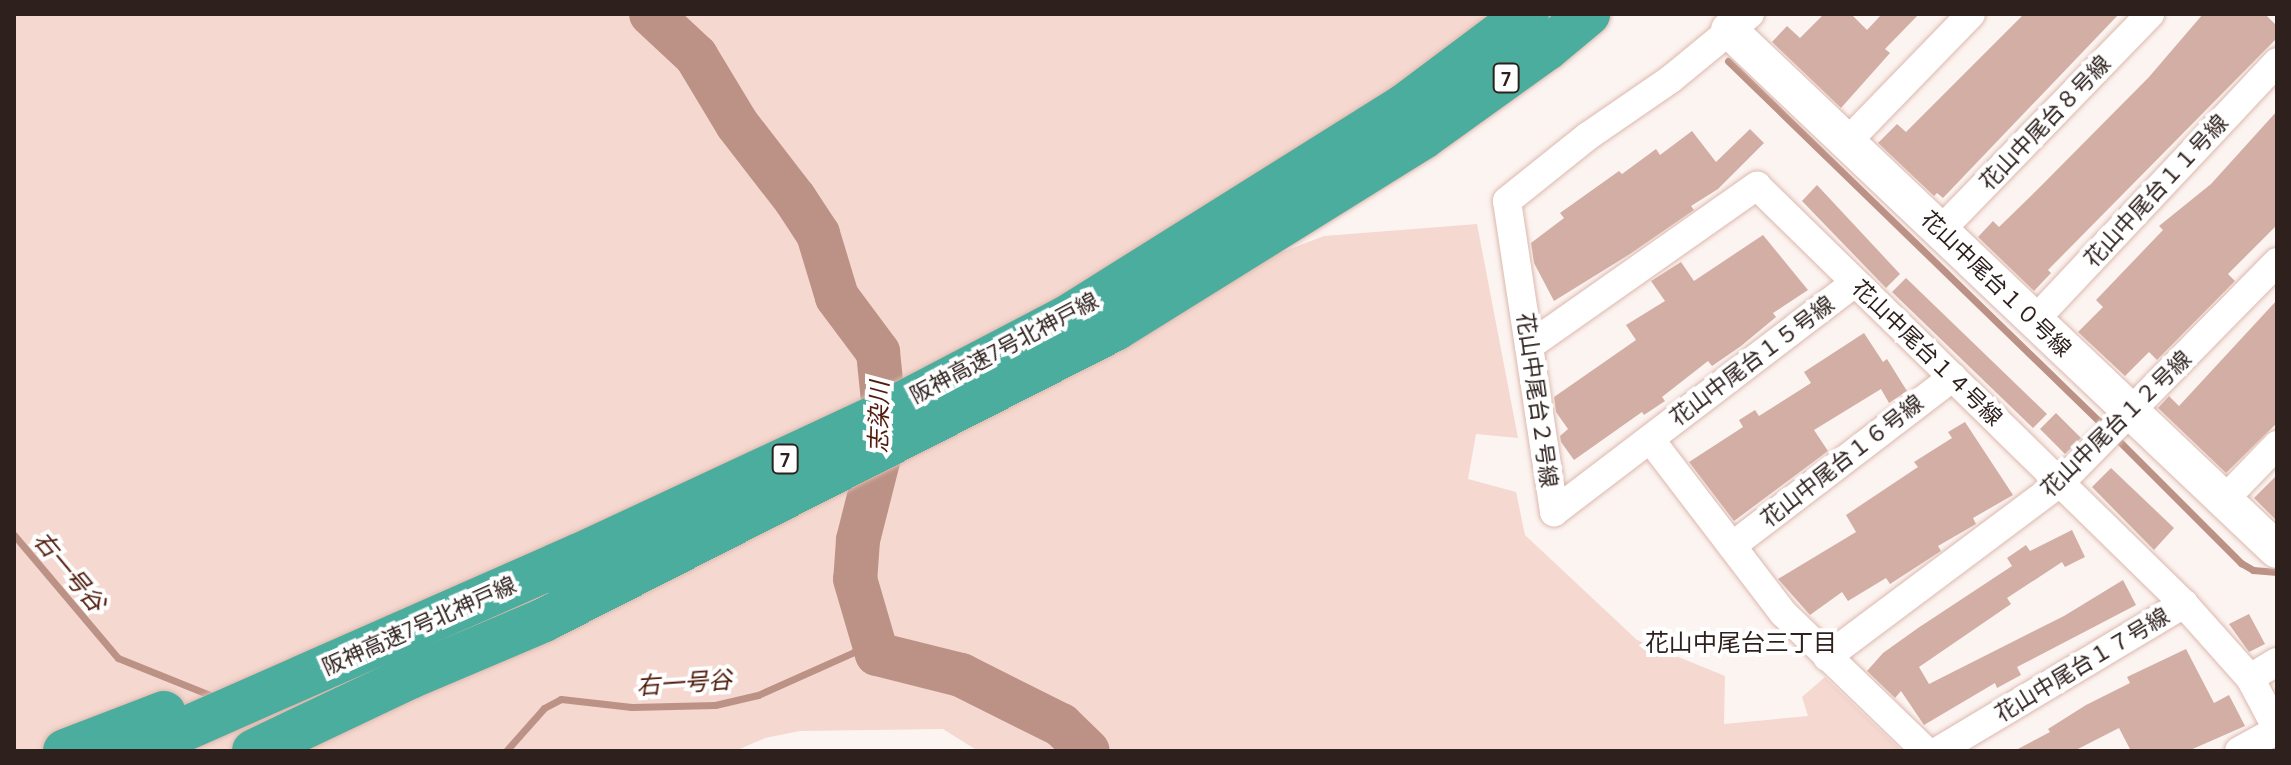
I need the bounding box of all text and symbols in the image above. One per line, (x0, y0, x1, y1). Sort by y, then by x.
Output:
street label: 花山中尾台８号線 (1974, 51, 2116, 195)
road number: 7 (1492, 62, 1520, 94)
street label: 花山中尾台１１号線 (2079, 110, 2233, 272)
street label: 花山中尾台１０号線 (1916, 206, 2076, 362)
street label: 花山中尾台１４号線 (1847, 275, 2007, 431)
street label: 阪神高速7号北神戸線 (906, 287, 1102, 409)
street label: 花山中尾台１５号線 (1665, 291, 1839, 431)
street label: 花山中尾台２号線 (1512, 311, 1562, 489)
street label: 花山中尾台１２号線 (2036, 346, 2196, 502)
water label: 志染川 (863, 381, 893, 453)
street label: 花山中尾台１６号線 (1756, 390, 1928, 532)
road number: 7 (771, 443, 799, 475)
water label: 右一号谷 (28, 525, 112, 617)
street label: 阪神高速7号北神戸線 (318, 571, 520, 681)
street label: 花山中尾台１７号線 (1990, 603, 2174, 727)
district label: 花山中尾台三丁目 (1645, 628, 1837, 656)
water label: 右一号谷 (635, 664, 733, 700)

